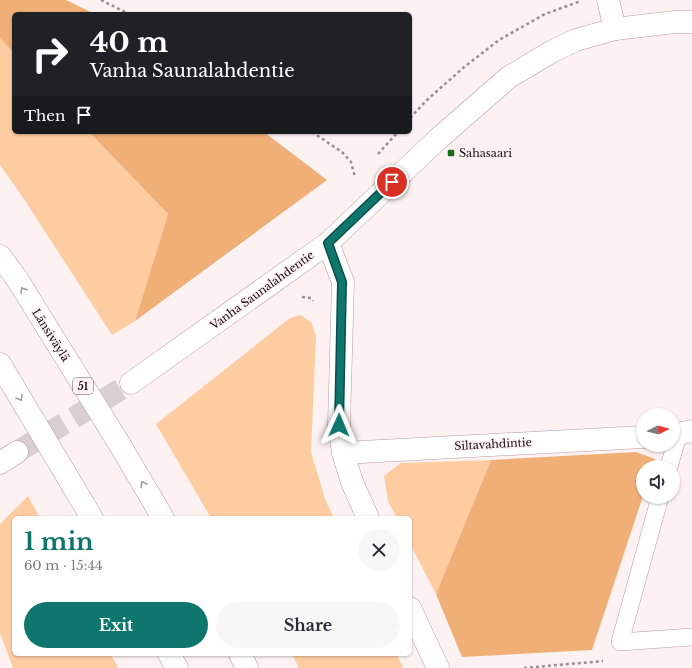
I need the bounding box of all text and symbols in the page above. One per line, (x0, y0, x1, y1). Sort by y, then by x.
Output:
text: 40 m (90, 25, 168, 60)
icon: right (24, 28, 76, 80)
text: Vanha Saunalahdentie (90, 60, 294, 82)
icon: arrive (73, 104, 95, 126)
text: Then (24, 106, 65, 125)
place label: Sahasaari (459, 146, 512, 160)
marker: Sahasaari (446, 148, 456, 158)
pin (375, 165, 409, 199)
icon: arrive (381, 171, 403, 193)
street label: Vanha Saunalahdentie (207, 248, 317, 333)
one-way arrow (21, 288, 28, 295)
street label: Länsiväylä (29, 306, 73, 365)
road number: 51 (73, 378, 93, 394)
one-way arrow (15, 394, 23, 401)
position arrow (318, 404, 360, 446)
north arrow (636, 408, 680, 452)
map controls (636, 408, 680, 504)
street label: Siltavahdintie (454, 435, 532, 453)
button: sound (636, 460, 680, 504)
one-way arrow (141, 481, 148, 488)
text: 1 min (24, 527, 94, 556)
button: close (358, 529, 400, 571)
text: 60 m · 15:44 (24, 557, 103, 574)
button: Exit (24, 602, 208, 648)
button: Share (216, 602, 400, 648)

